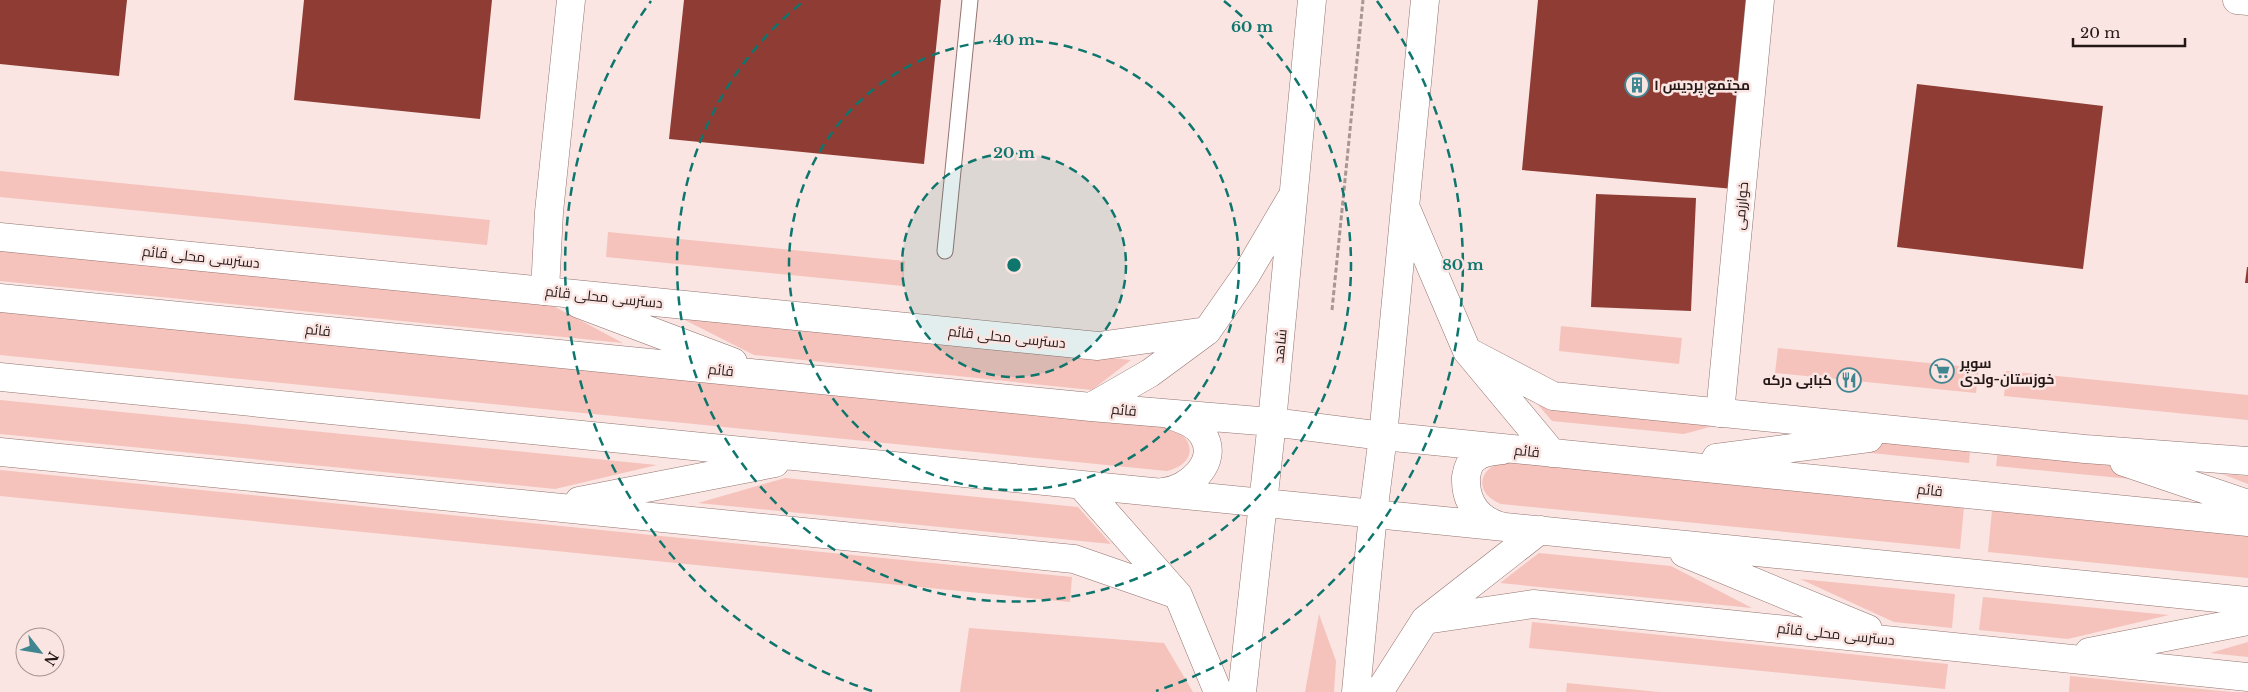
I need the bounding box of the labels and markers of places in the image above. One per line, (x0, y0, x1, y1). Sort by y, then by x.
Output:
building icon: مجتمع پردیس ۱ (1624, 72, 1650, 98)
place label: مجتمع پردیس ۱ (1654, 76, 1750, 96)
centre of rings (1005, 256, 1023, 274)
place label: سوپر خوزستان-ولدی (1959, 354, 2054, 388)
supermarket icon: سوپر خوزستان-ولدی (1929, 358, 1955, 384)
restaurant icon: کبابی درکه (1836, 367, 1862, 393)
place label: کبابی درکه (1763, 371, 1832, 389)

